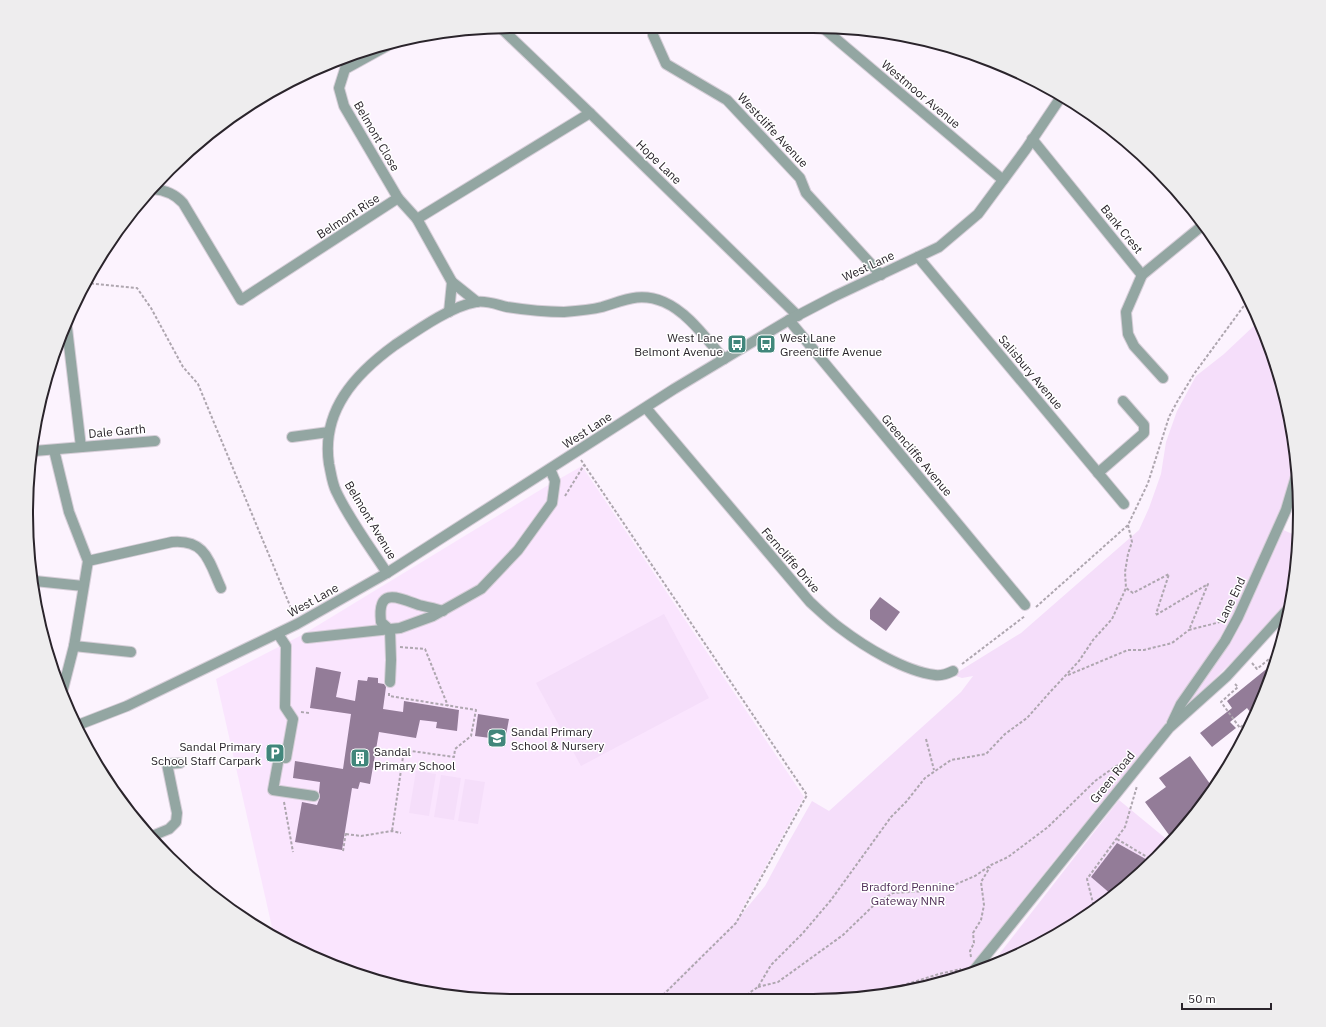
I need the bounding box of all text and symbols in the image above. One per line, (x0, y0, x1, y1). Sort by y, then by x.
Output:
street label: Westmoor Avenue (879, 57, 964, 132)
street label: Westcliffe Avenue (735, 90, 812, 171)
street label: Belmont Close (351, 98, 403, 174)
street label: Hope Lane (633, 137, 685, 188)
street label: Belmont Rise (314, 190, 383, 242)
street label: Bank Crest (1098, 202, 1146, 256)
street label: West Lane (840, 247, 897, 285)
place label: West Lane Belmont Avenue (634, 330, 723, 359)
place label: West Lane Greencliffe Avenue (780, 330, 883, 359)
street label: Salisbury Avenue (995, 332, 1067, 413)
bus stop icon: West Lane Belmont Avenue (726, 333, 748, 355)
bus stop icon: West Lane Greencliffe Avenue (755, 333, 777, 355)
street label: West Lane (560, 408, 615, 451)
street label: Greencliffe Avenue (878, 411, 956, 499)
street label: Dale Garth (88, 421, 146, 441)
street label: Belmont Avenue (342, 478, 401, 562)
street label: Ferncliffe Drive (759, 524, 824, 596)
street label: Lane End (1213, 575, 1249, 625)
street label: West Lane (285, 580, 341, 620)
place label: Sandal Primary School & Nursery (511, 724, 604, 753)
school or university icon: Sandal Primary School & Nursery (486, 727, 508, 749)
place label: Sandal Primary School Staff Carpark (151, 739, 262, 768)
parking icon: Sandal Primary School Staff Carpark (264, 742, 286, 764)
place label: Sandal Primary School (374, 744, 455, 773)
building icon: Sandal Primary School (349, 747, 371, 769)
street label: Green Road (1086, 748, 1138, 806)
park label: Bradford Pennine Gateway NNR (861, 879, 955, 908)
scale bar (1182, 985, 1271, 1011)
text: 50 m (1188, 991, 1216, 1006)

